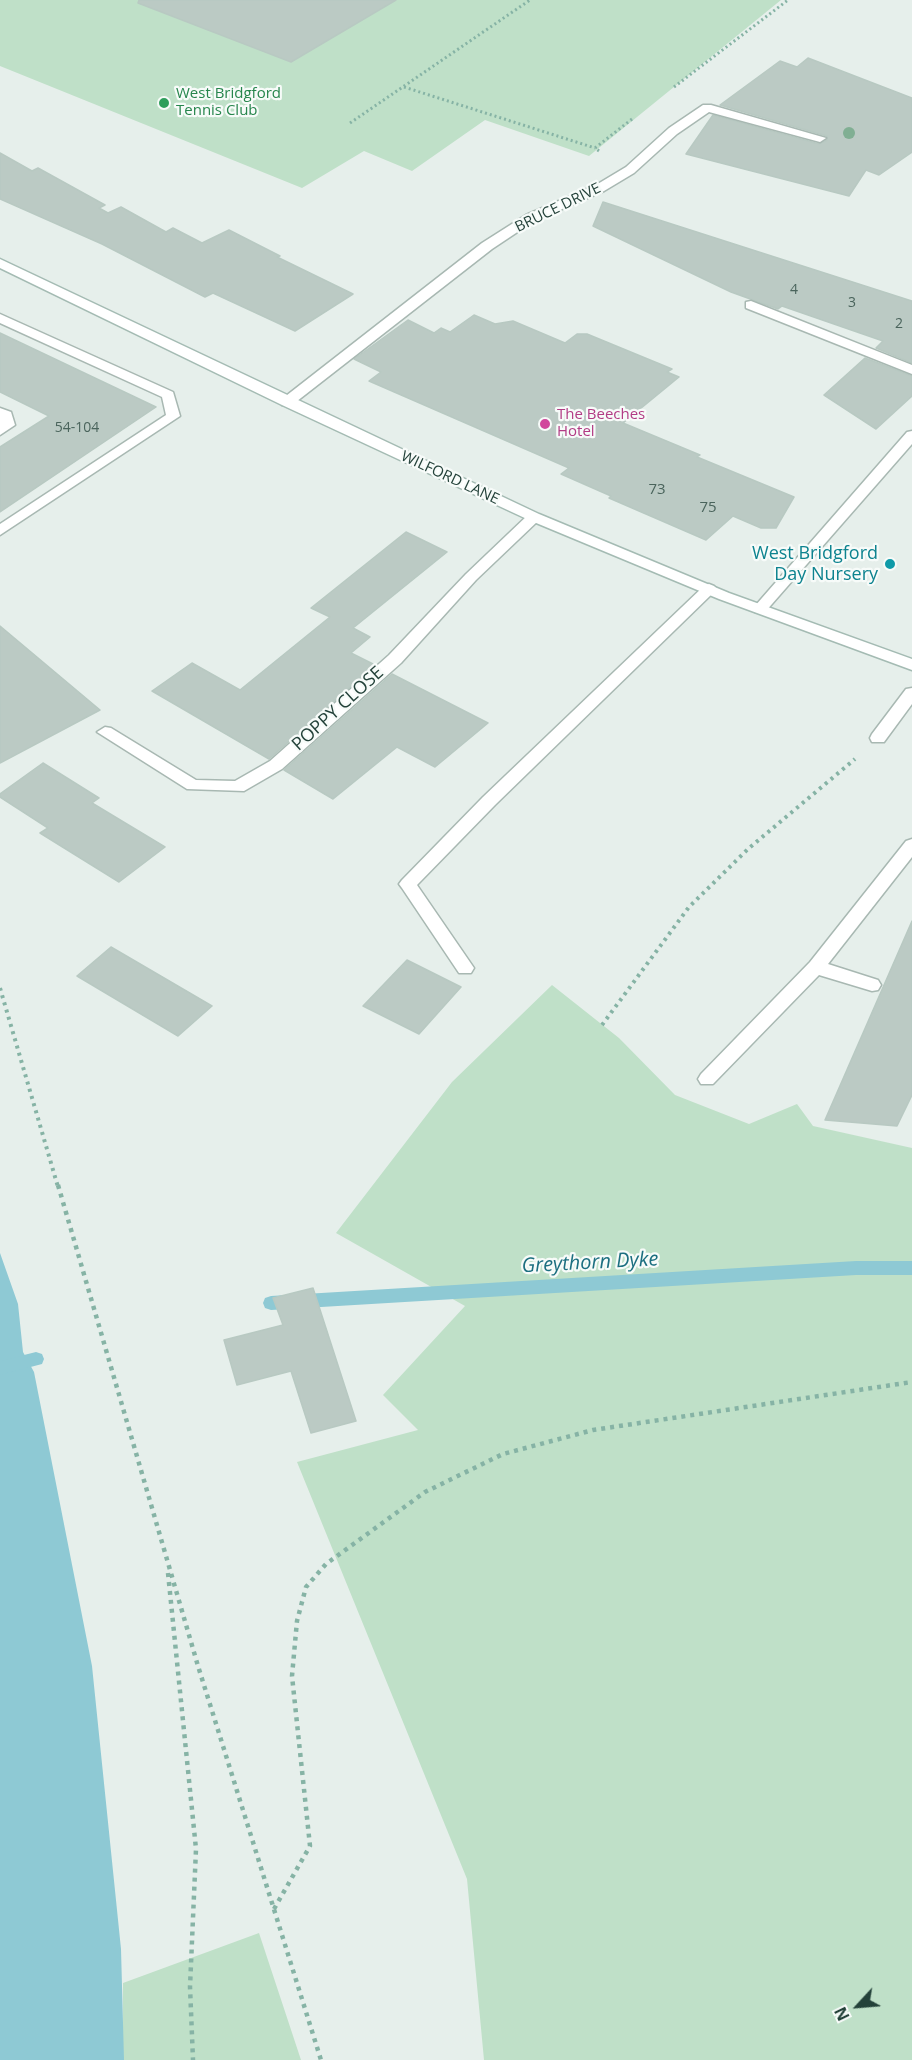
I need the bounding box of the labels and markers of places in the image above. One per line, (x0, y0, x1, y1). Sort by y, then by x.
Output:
place label: West Bridgford Tennis Club (176, 85, 281, 120)
marker: West Bridgford Tennis Club (157, 96, 171, 110)
place label: The Beeches Hotel (557, 406, 645, 441)
marker: The Beeches Hotel (538, 417, 552, 431)
place label: West Bridgford Day Nursery (752, 543, 878, 586)
marker: West Bridgford Day Nursery (883, 557, 897, 571)

